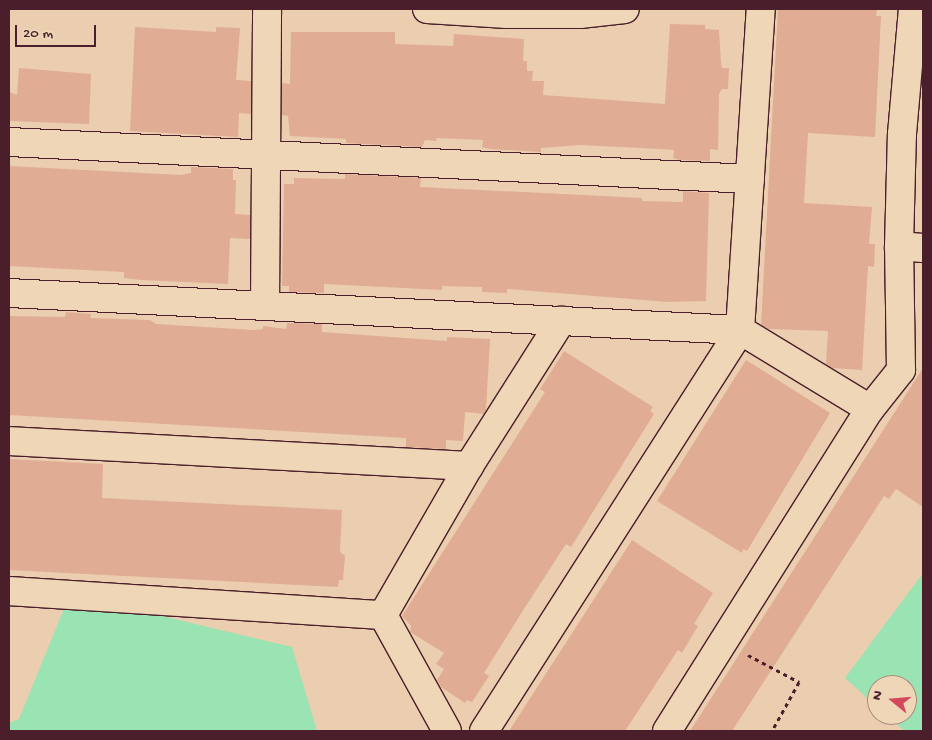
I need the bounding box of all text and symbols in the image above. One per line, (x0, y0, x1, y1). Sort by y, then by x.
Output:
scale bar (18, 15, 99, 47)
text: 20 m (23, 25, 53, 43)
north arrow (867, 675, 917, 725)
text: N (869, 689, 888, 703)

